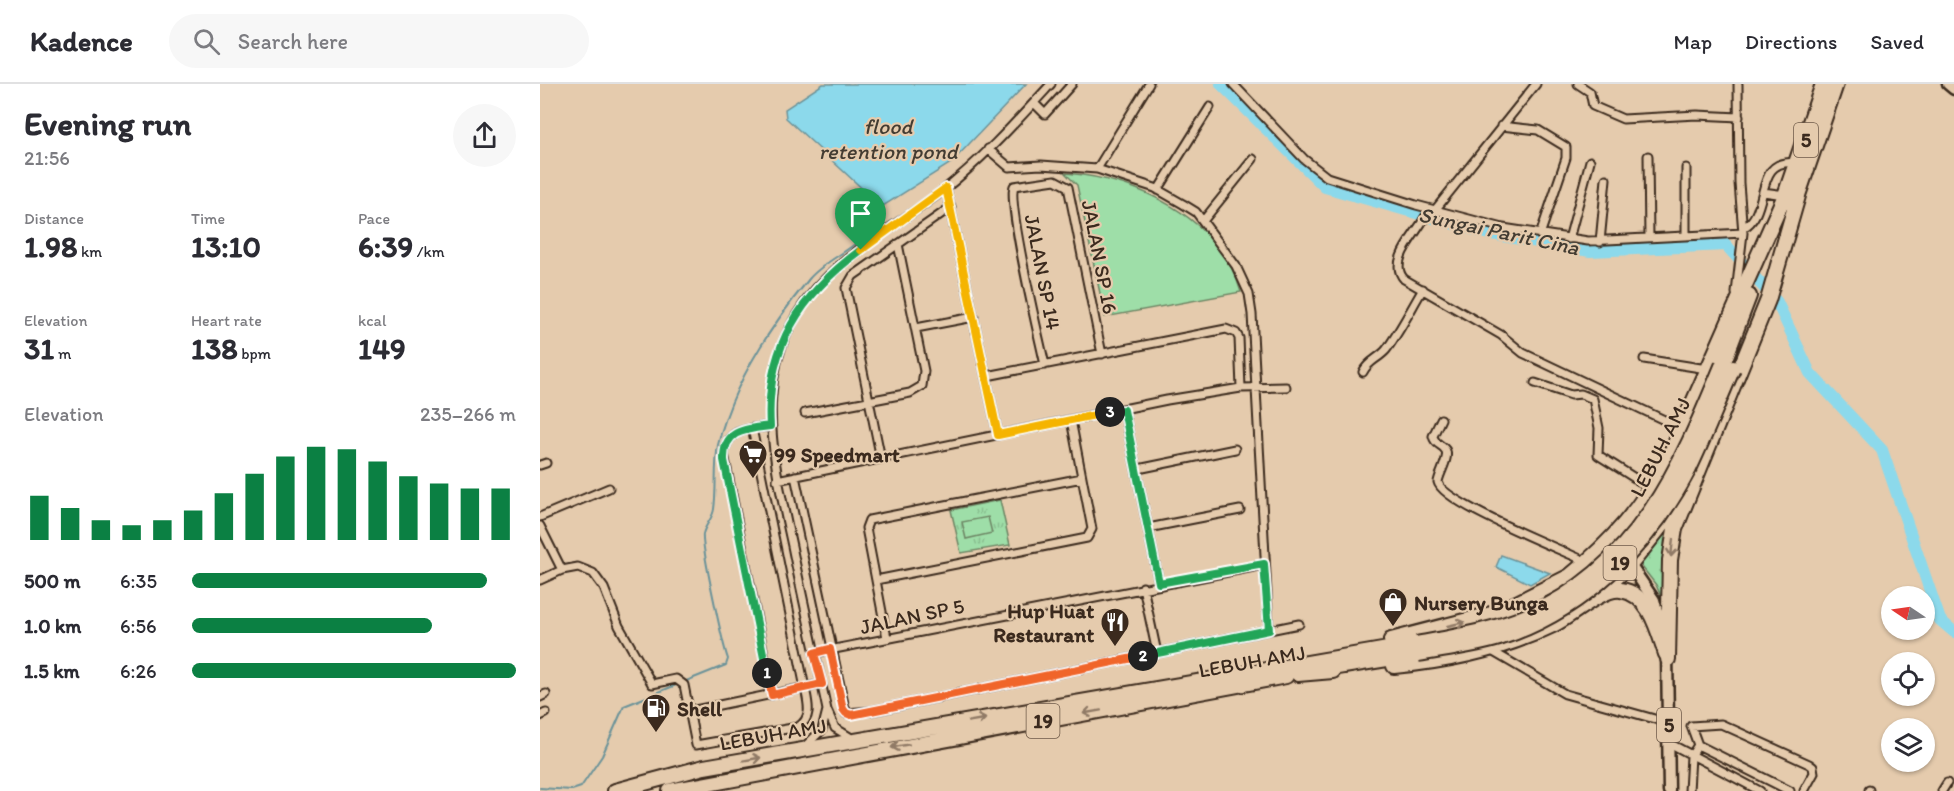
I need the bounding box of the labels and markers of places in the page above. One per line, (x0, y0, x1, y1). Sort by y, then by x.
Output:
pin (835, 188, 886, 250)
pin: 3 (1095, 397, 1125, 427)
supermarket icon: 99 Speedmart (737, 438, 769, 480)
place label: 99 Speedmart (774, 442, 900, 468)
shop icon: Nursery Bunga (1377, 586, 1409, 628)
place label: Nursery Bunga (1414, 590, 1550, 616)
place label: Hup Huat Restaurant (993, 598, 1094, 647)
restaurant icon: Hup Huat Restaurant (1099, 606, 1131, 648)
pin: 2 (1128, 641, 1158, 671)
pin: 1 (752, 658, 782, 688)
fuel station icon: Shell (640, 692, 672, 734)
place label: Shell (677, 696, 723, 721)

